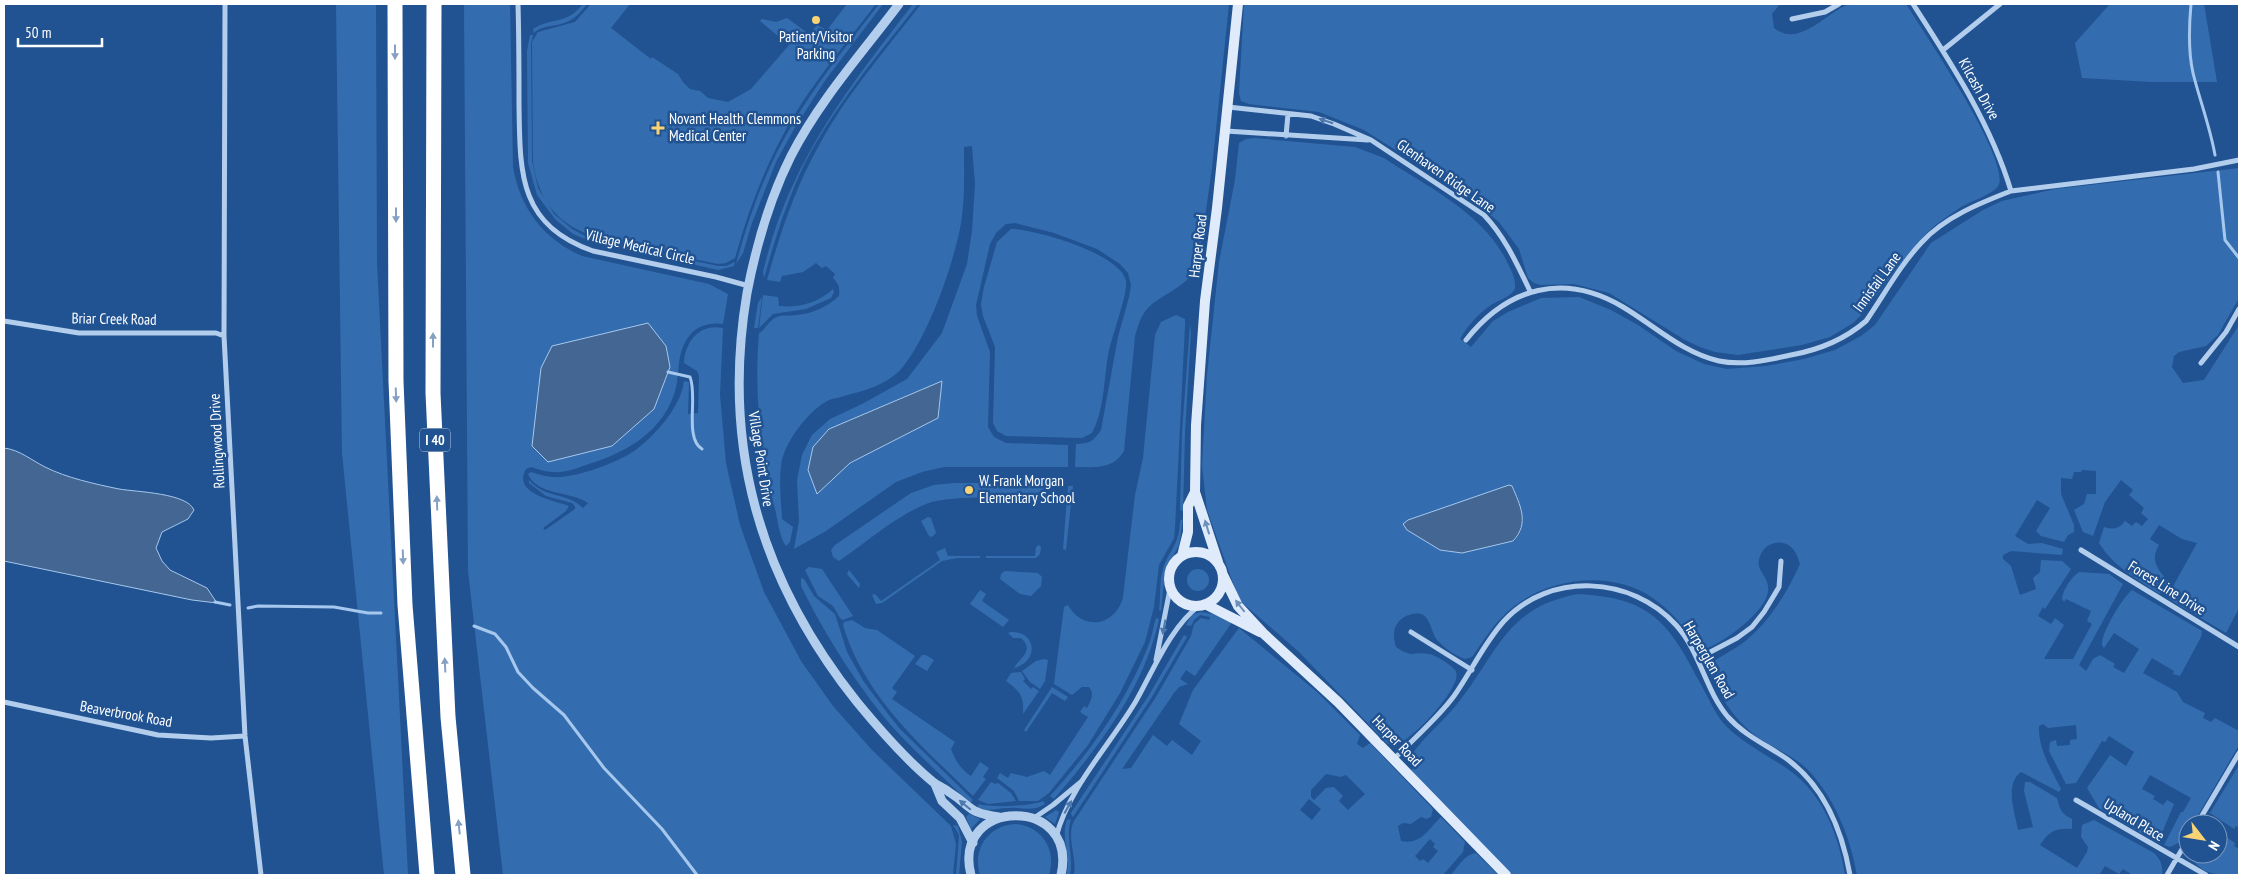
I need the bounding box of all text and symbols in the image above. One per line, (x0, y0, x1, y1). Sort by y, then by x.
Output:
marker: Patient/Visitor Parking (810, 14, 822, 26)
scale bar (18, 15, 101, 47)
text: 50 m (25, 23, 51, 42)
place label: Patient/Visitor Parking (779, 27, 854, 63)
one-way arrow (391, 45, 399, 61)
street label: Kilcash Drive (1955, 55, 2004, 123)
place label: Novant Health Clemmons Medical Center (669, 109, 801, 145)
one-way arrow (1318, 117, 1333, 125)
marker: Novant Health Clemmons Medical Center (651, 121, 665, 135)
street label: Glenhaven Ridge Lane (1393, 135, 1499, 217)
one-way arrow (392, 207, 400, 223)
street label: Harper Road (1184, 213, 1211, 279)
street label: Village Medical Circle (583, 224, 697, 268)
street label: Innisfail Lane (1848, 248, 1905, 315)
street label: Briar Creek Road (71, 308, 157, 329)
one-way arrow (429, 332, 437, 348)
one-way arrow (393, 387, 401, 403)
street label: Rollingwood Drive (205, 393, 228, 489)
street label: Village Point Drive (744, 409, 778, 508)
road number: I 40 (420, 428, 450, 452)
place label: W. Frank Morgan Elementary School (979, 471, 1076, 507)
marker: W. Frank Morgan Elementary School (963, 484, 975, 496)
one-way arrow (433, 494, 441, 510)
one-way arrow (1202, 520, 1210, 535)
one-way arrow (399, 550, 407, 566)
street label: Forest Line Drive (2125, 556, 2210, 619)
one-way arrow (1234, 600, 1245, 613)
street label: Harperglen Road (1680, 618, 1739, 702)
one-way arrow (1159, 620, 1167, 636)
one-way arrow (441, 657, 449, 673)
street label: Beaverbrook Road (79, 696, 174, 731)
street label: Harper Road (1368, 711, 1426, 770)
street label: Upland Place (2100, 794, 2168, 845)
one-way arrow (959, 800, 971, 811)
one-way arrow (1064, 800, 1072, 814)
north arrow (2178, 814, 2228, 864)
one-way arrow (455, 818, 463, 834)
text: N (2204, 838, 2224, 854)

